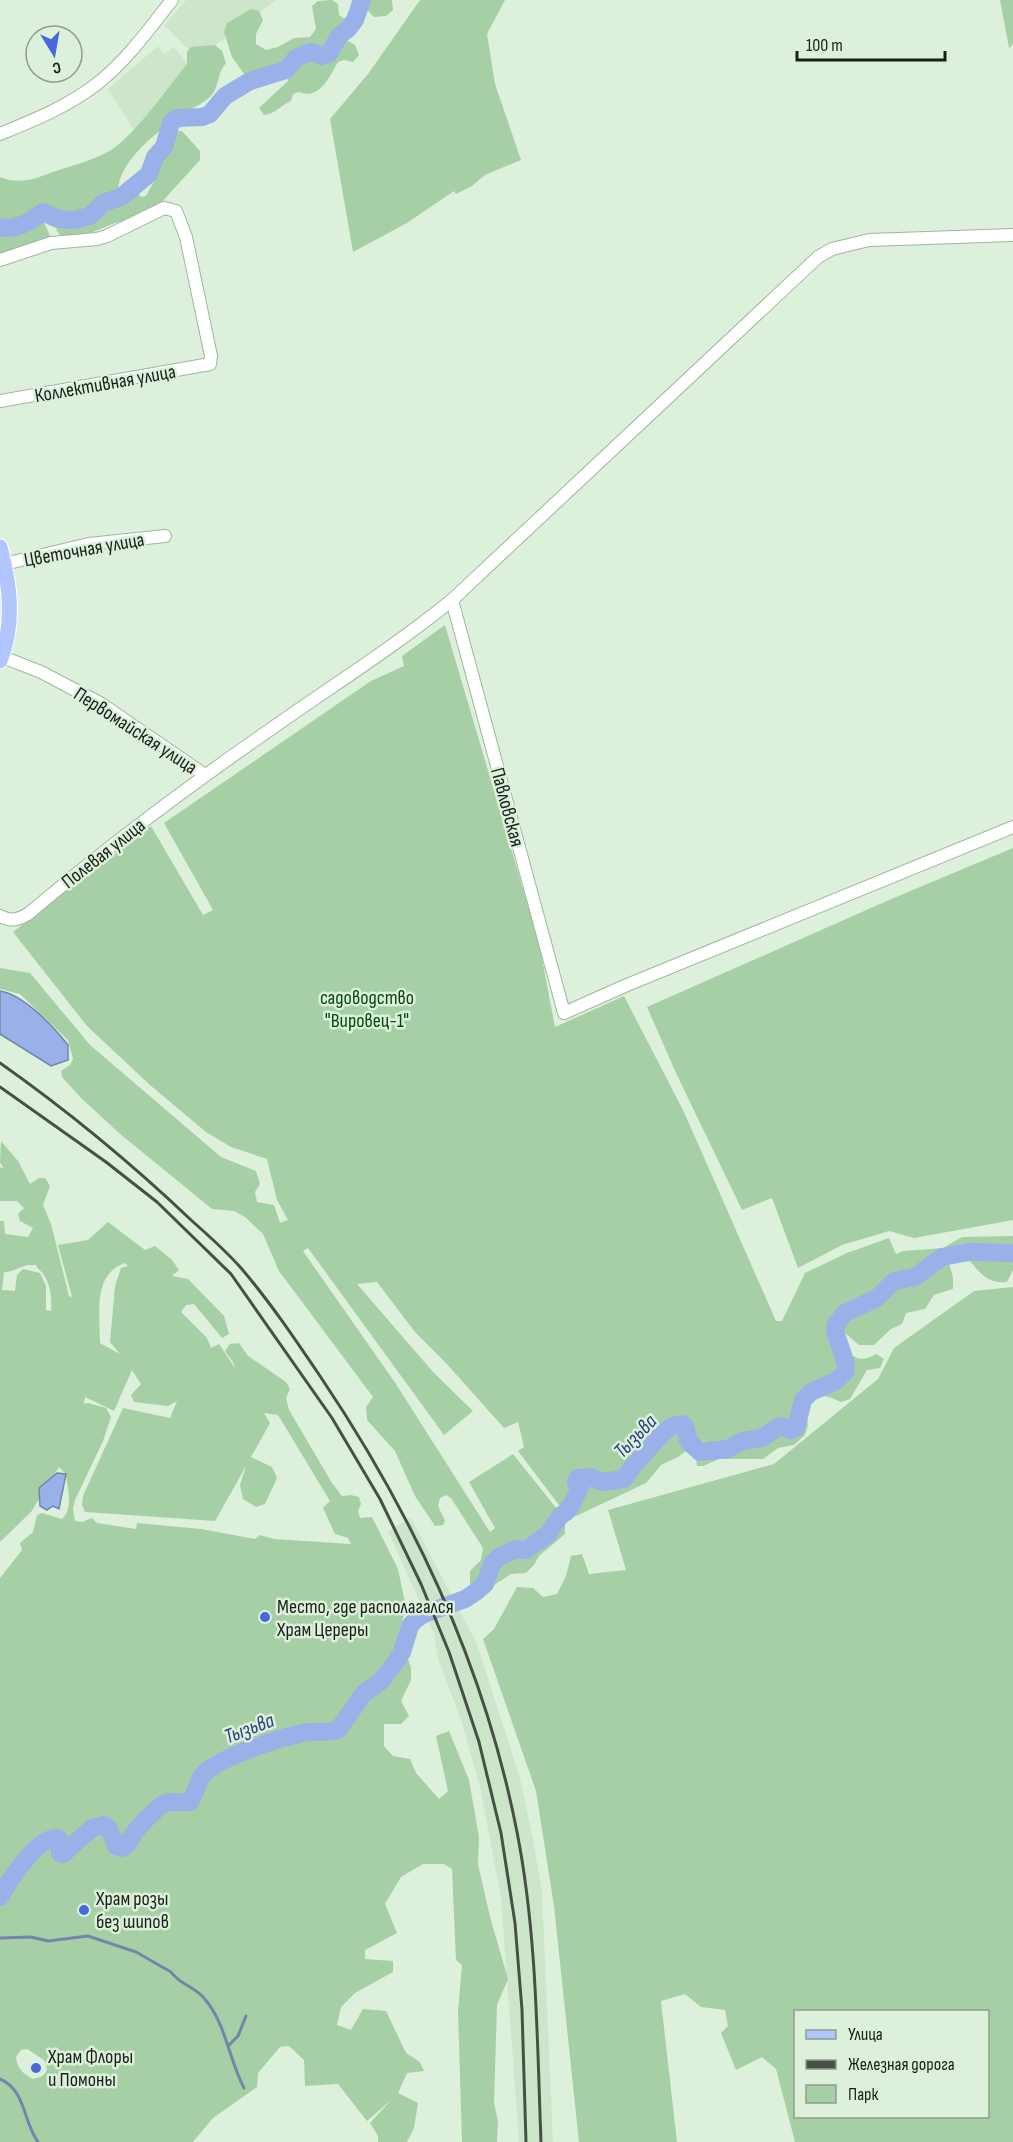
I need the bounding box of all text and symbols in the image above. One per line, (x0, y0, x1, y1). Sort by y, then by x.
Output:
north arrow (24, 24, 84, 84)
scale bar (797, 24, 946, 62)
text: 100 m (806, 35, 843, 56)
text: С (51, 57, 62, 77)
street label: Коллективная улица (33, 360, 178, 408)
street label: Цветочная улица (22, 528, 146, 572)
street label: Первомайская улица (69, 682, 202, 780)
street label: Павловская (485, 765, 529, 849)
street label: Полевая улица (57, 814, 150, 894)
park label: садоводство "Вировец-1" (320, 986, 414, 1033)
water label: Тызьва (609, 1409, 663, 1463)
place label: Место, где располагался Храм Цереры (276, 1595, 454, 1642)
marker: Место, где располагался Храм Цереры (258, 1610, 272, 1624)
water label: Тызьва (221, 1707, 278, 1749)
place label: Храм розы без шипов (95, 1887, 169, 1934)
marker: Храм розы без шипов (77, 1903, 91, 1917)
legend (794, 2010, 989, 2118)
text: Улица (848, 2024, 883, 2045)
place label: Храм Флоры и Помоны (47, 2045, 133, 2092)
text: Железная дорога (848, 2054, 955, 2075)
marker: Храм Флоры и Помоны (29, 2061, 43, 2075)
text: Парк (848, 2084, 879, 2105)

